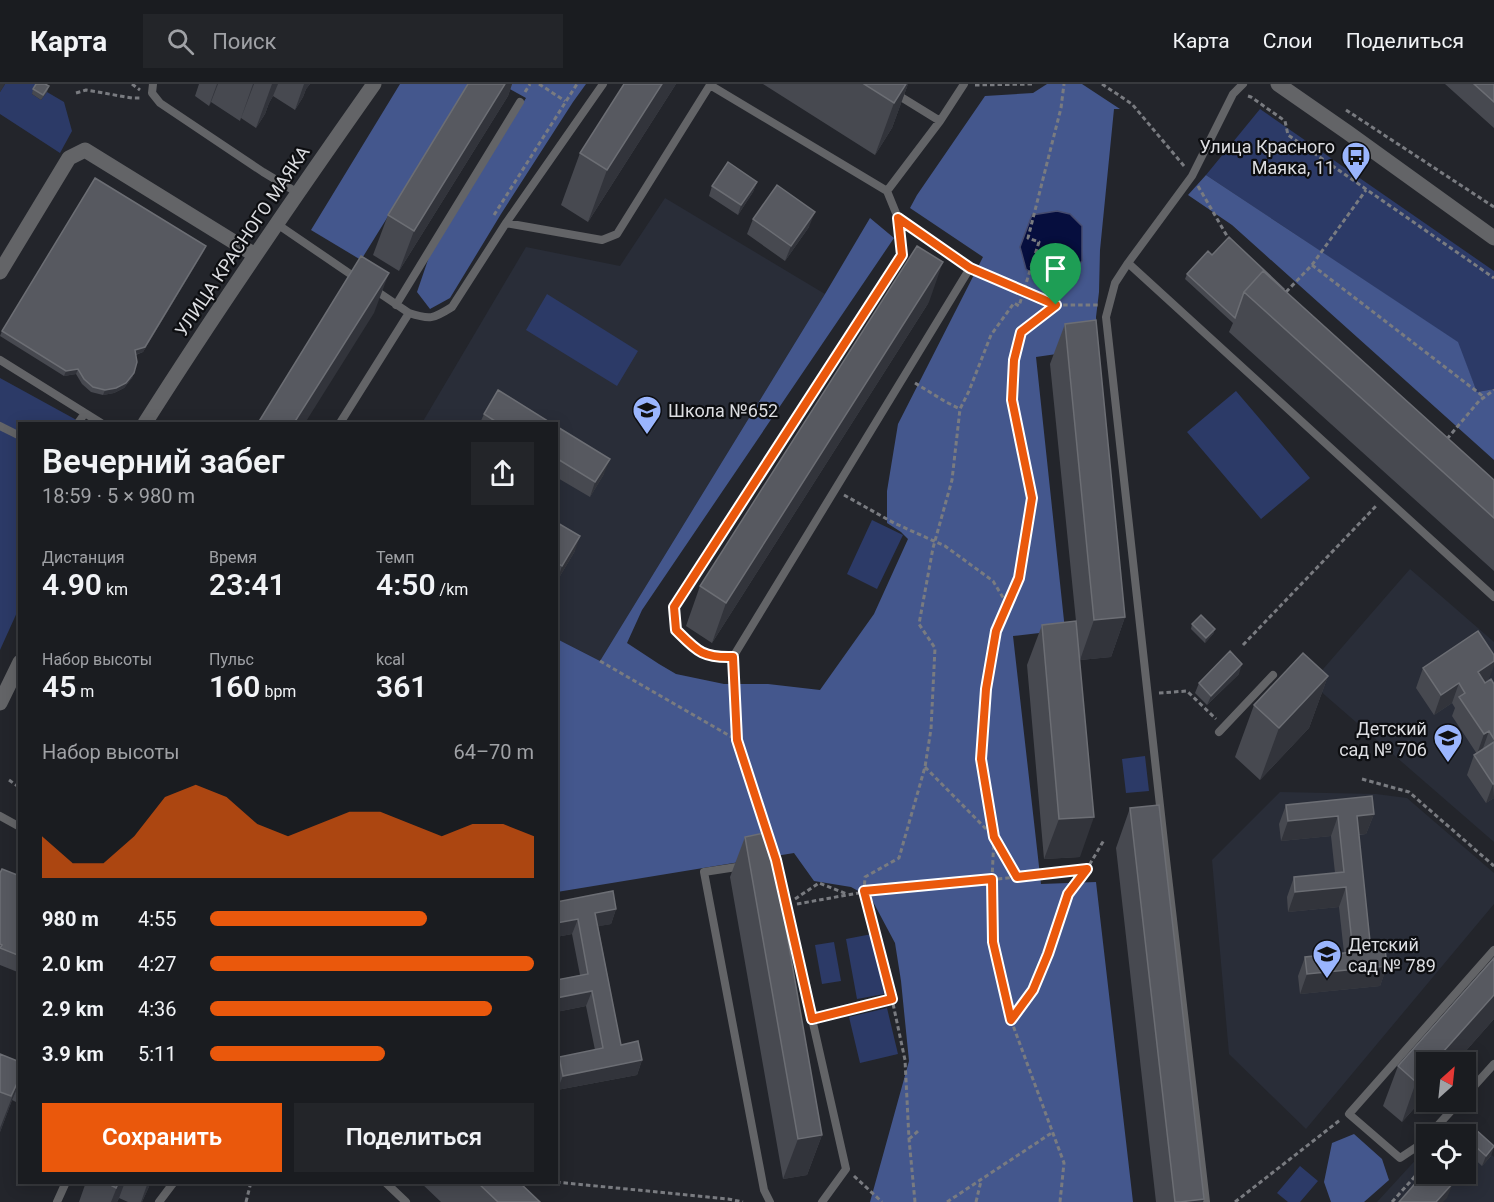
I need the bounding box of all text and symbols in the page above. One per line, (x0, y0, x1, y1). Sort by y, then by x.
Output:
search box (143, 14, 563, 68)
text: Карта (30, 25, 107, 58)
icon: search (164, 25, 197, 58)
text: Поиск (212, 29, 277, 54)
text: Карта (1173, 29, 1230, 53)
text: Слои (1263, 29, 1313, 53)
text: Поделиться (1346, 29, 1464, 53)
place label: Улица Красного Маяка, 11 (1200, 136, 1335, 178)
bus stop icon: Улица Красного Маяка, 11 (1340, 140, 1372, 182)
street label: УЛИЦА КРАСНОГО МАЯКА (170, 142, 314, 340)
pin (1030, 243, 1081, 305)
icon: arrive (1039, 252, 1072, 285)
school or university icon: Школа №652 (631, 394, 663, 436)
place label: Школа №652 (668, 400, 778, 421)
text: Вечерний забег (42, 442, 285, 481)
button: share (471, 442, 534, 505)
text: 18:59 · 5 × 980 m (42, 484, 195, 508)
text: Дистанция (42, 548, 125, 567)
text: Время (209, 548, 257, 567)
text: Темп (376, 548, 414, 567)
text: 4.90 (42, 567, 102, 602)
text: 23:41 (209, 567, 286, 602)
text: 4:50 (376, 567, 436, 602)
text: km (102, 580, 128, 599)
text: /km (436, 580, 468, 599)
text: Набор высоты (42, 650, 152, 669)
text: Пульс (209, 650, 254, 669)
text: kcal (376, 650, 405, 669)
text: 45 (42, 669, 76, 704)
text: 160 (209, 669, 260, 704)
text: 361 (376, 669, 427, 704)
text: m (76, 682, 94, 701)
text: bpm (260, 682, 296, 701)
place label: Детский сад № 706 (1339, 718, 1427, 760)
school or university icon: Детский сад № 706 (1432, 722, 1464, 764)
text: Набор высоты (42, 740, 180, 764)
text: 64–70 m (453, 740, 534, 764)
text: 980 m (42, 907, 99, 931)
text: 4:55 (138, 907, 177, 931)
place label: Детский сад № 789 (1348, 934, 1436, 976)
school or university icon: Детский сад № 789 (1311, 938, 1343, 980)
text: 2.0 km (42, 952, 104, 976)
text: 4:27 (138, 952, 177, 976)
text: 2.9 km (42, 997, 104, 1021)
text: 4:36 (138, 997, 177, 1021)
text: 3.9 km (42, 1042, 104, 1066)
text: 5:11 (138, 1042, 177, 1066)
north arrow (1416, 1052, 1476, 1112)
map controls (1416, 1052, 1476, 1184)
button: Сохранить (42, 1103, 282, 1172)
button: Поделиться (294, 1103, 534, 1172)
button: locate (1416, 1124, 1476, 1184)

